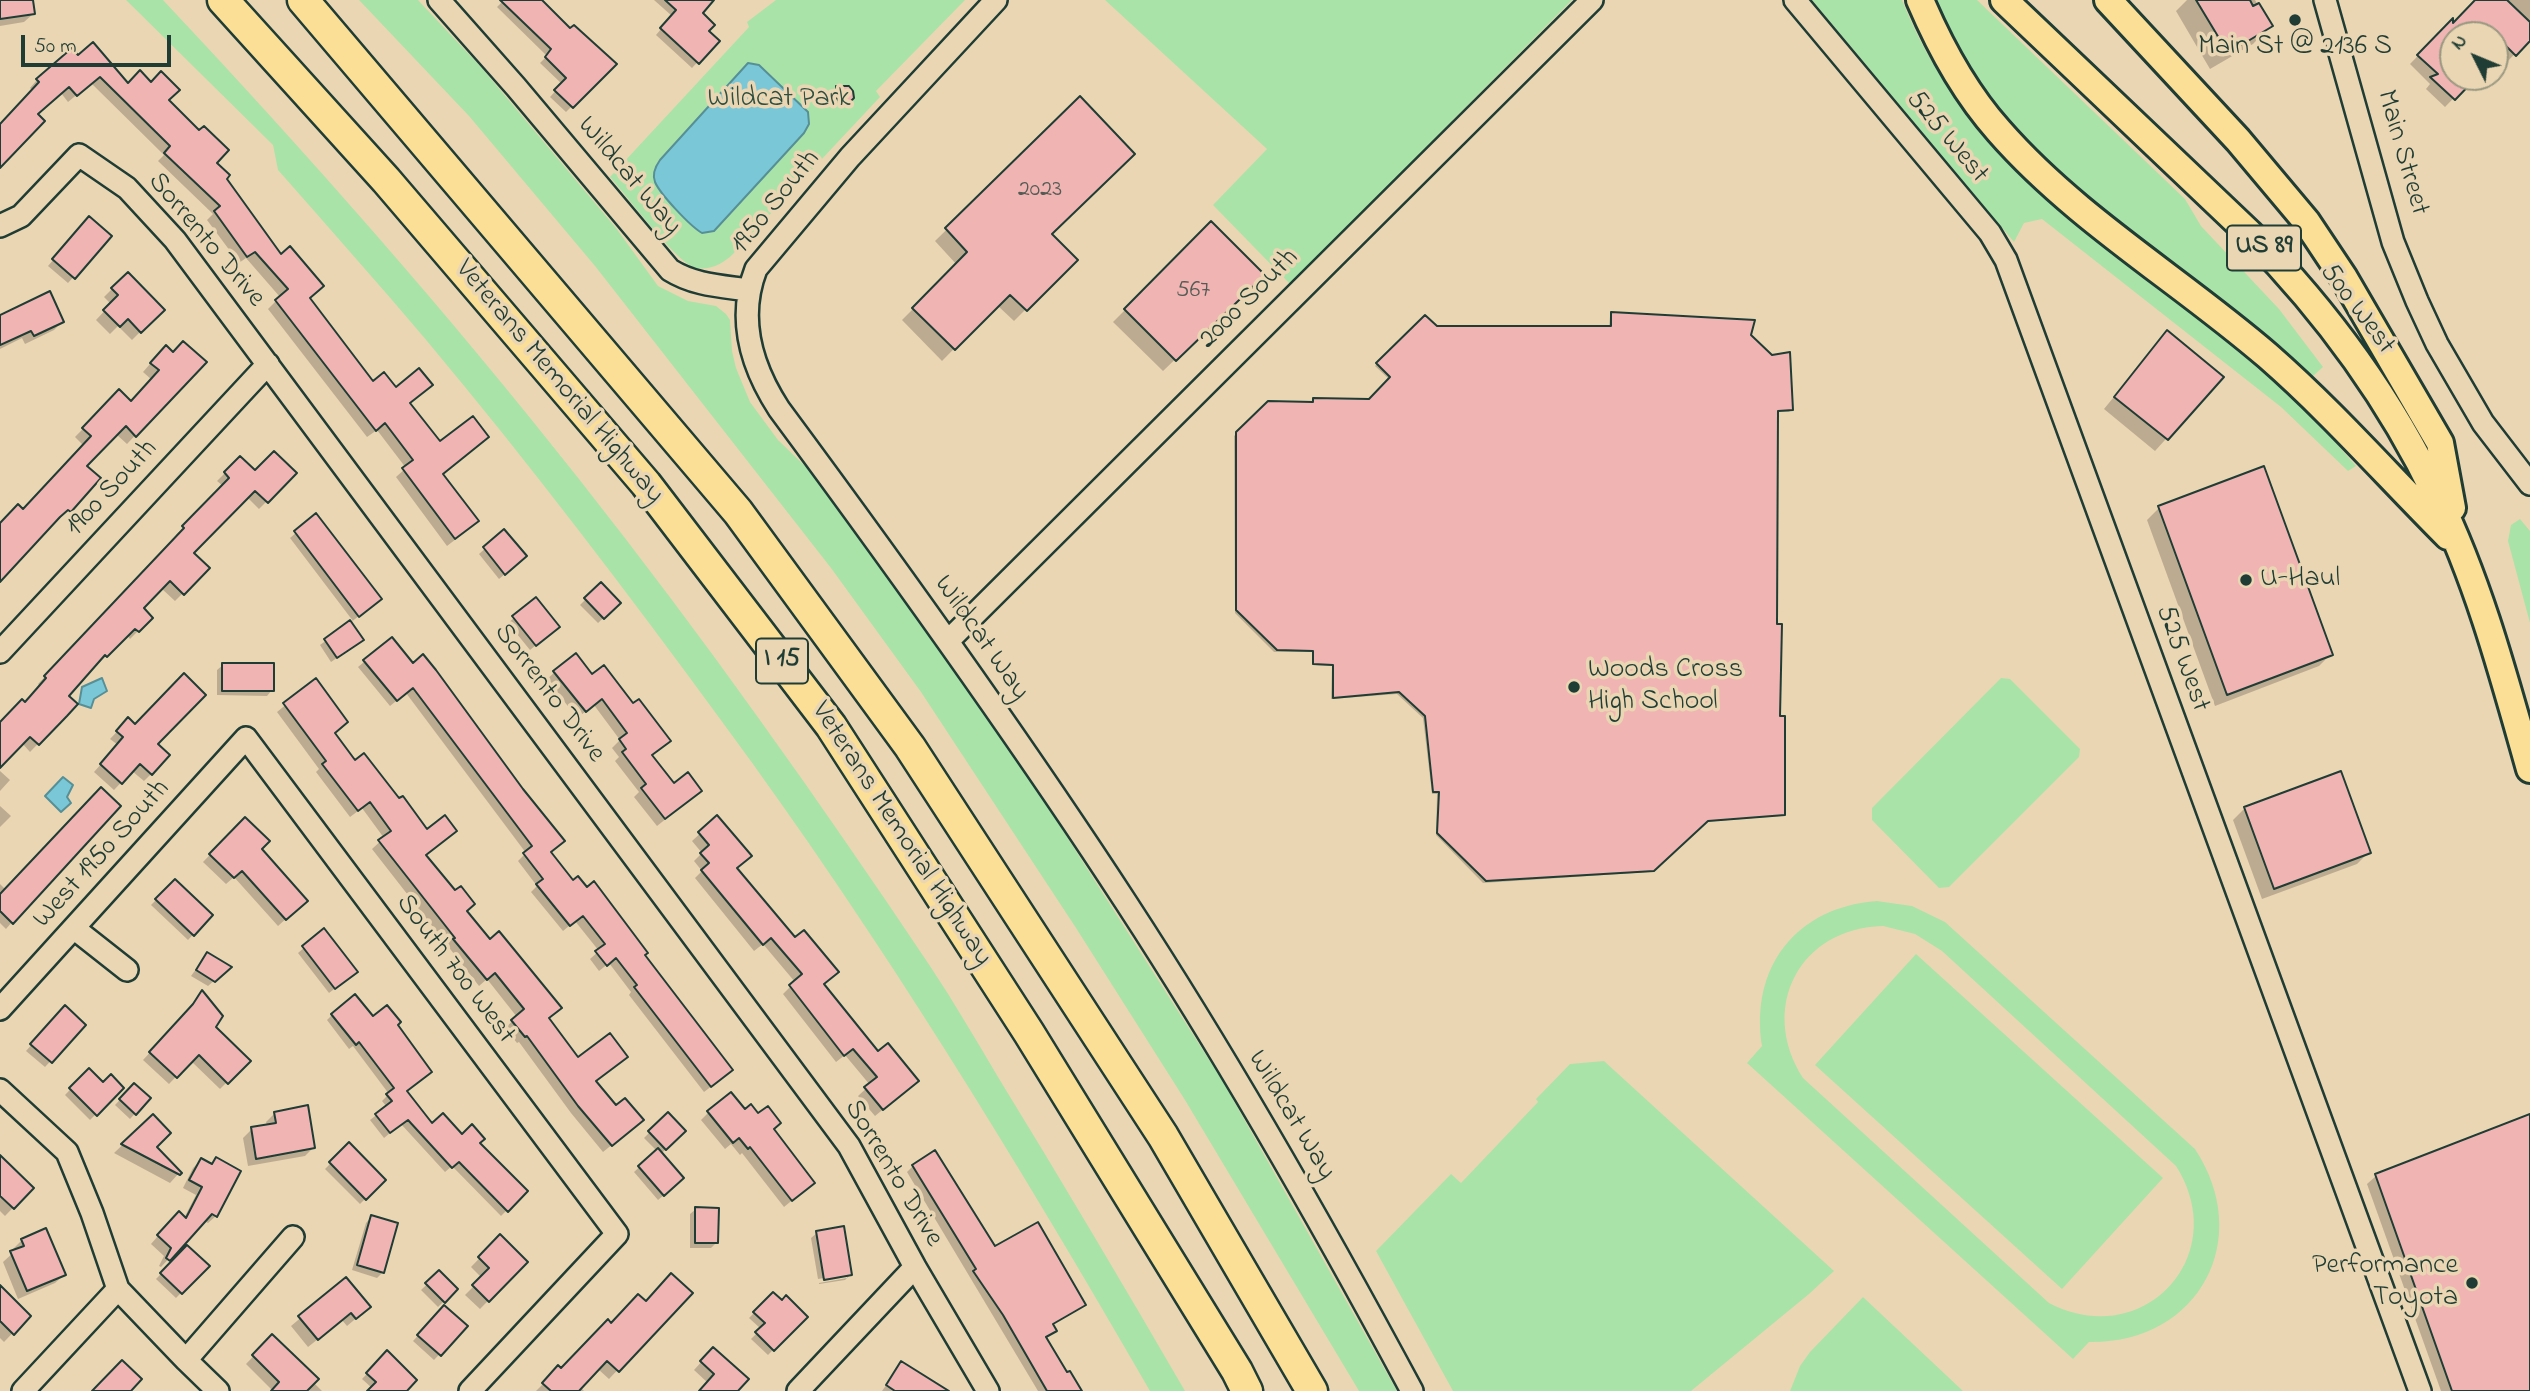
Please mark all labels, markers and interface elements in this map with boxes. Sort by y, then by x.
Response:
marker: Main St @ 2136 S [2287,12,2303,28]
scale bar [24,21,175,65]
north arrow [2439,21,2509,91]
text: N [2445,29,2474,57]
place label: Main St @ 2136 S [2198,31,2392,65]
text: 50 m [34,32,77,62]
park label: Wildcat Park [707,83,851,117]
street label: 525 West [1898,85,1994,191]
street label: Main Street [2367,87,2435,219]
street label: Wildcat Way [569,111,687,243]
street label: 1950 South [725,144,829,262]
street label: Sorrento Drive [139,167,271,315]
house number: 2023 [1018,177,1062,205]
road number: US 89 [2227,226,2301,270]
street label: 2000 South [1193,243,1307,357]
street label: Veterans Memorial Highway [446,254,670,512]
street label: 500 West [2311,258,2401,362]
house number: 567 [1176,278,1210,306]
street label: 1900 South [60,434,166,544]
place label: U-Haul [2260,563,2340,597]
street label: Wildcat Way [925,570,1035,708]
marker: U-Haul [2238,572,2254,588]
street label: 525 West [2146,601,2216,717]
street label: Sorrento Drive [485,618,611,770]
road number: I 15 [756,638,808,684]
place label: Woods Cross High School [1588,654,1743,720]
marker: Woods Cross High School [1566,679,1582,695]
street label: Veterans Memorial Highway [802,697,998,973]
street label: West 1950 South [27,774,179,936]
street label: South 700 West [387,888,521,1052]
street label: Wildcat Way [1238,1045,1342,1187]
street label: Sorrento Drive [835,1094,949,1254]
place label: Performance Toyota [2312,1250,2458,1316]
marker: Performance Toyota [2464,1275,2480,1291]

